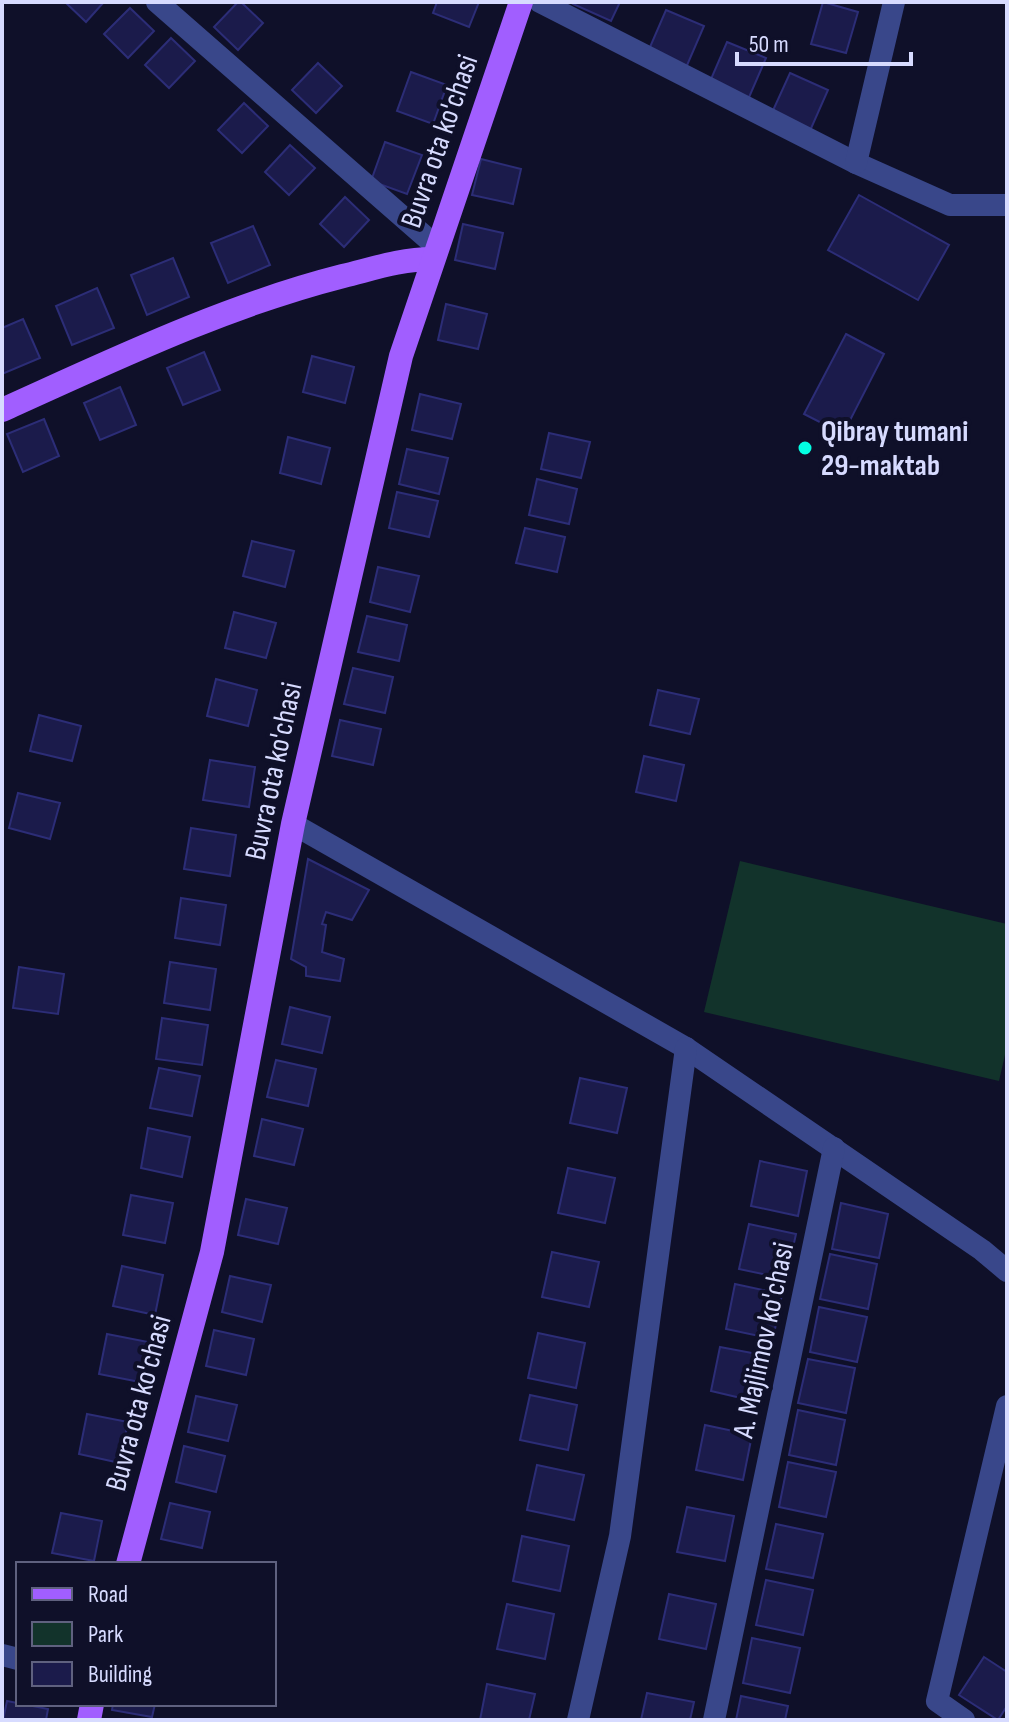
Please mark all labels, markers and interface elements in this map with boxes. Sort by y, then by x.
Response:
scale bar [737,16,911,66]
text: 50 m [749,30,789,59]
street label: Buvra ota ko'chasi [394,50,486,233]
place label: Qibray tumani 29-maktab [821,414,968,484]
marker: Qibray tumani 29-maktab [796,439,814,457]
street label: Buvra ota ko'chasi [238,679,310,863]
street label: A. Majlimov ko'chasi [725,1239,802,1442]
street label: Buvra ota ko'chasi [98,1311,180,1495]
legend [16,1562,276,1706]
text: Road [88,1580,128,1609]
text: Park [88,1620,123,1649]
text: Building [88,1660,152,1689]

